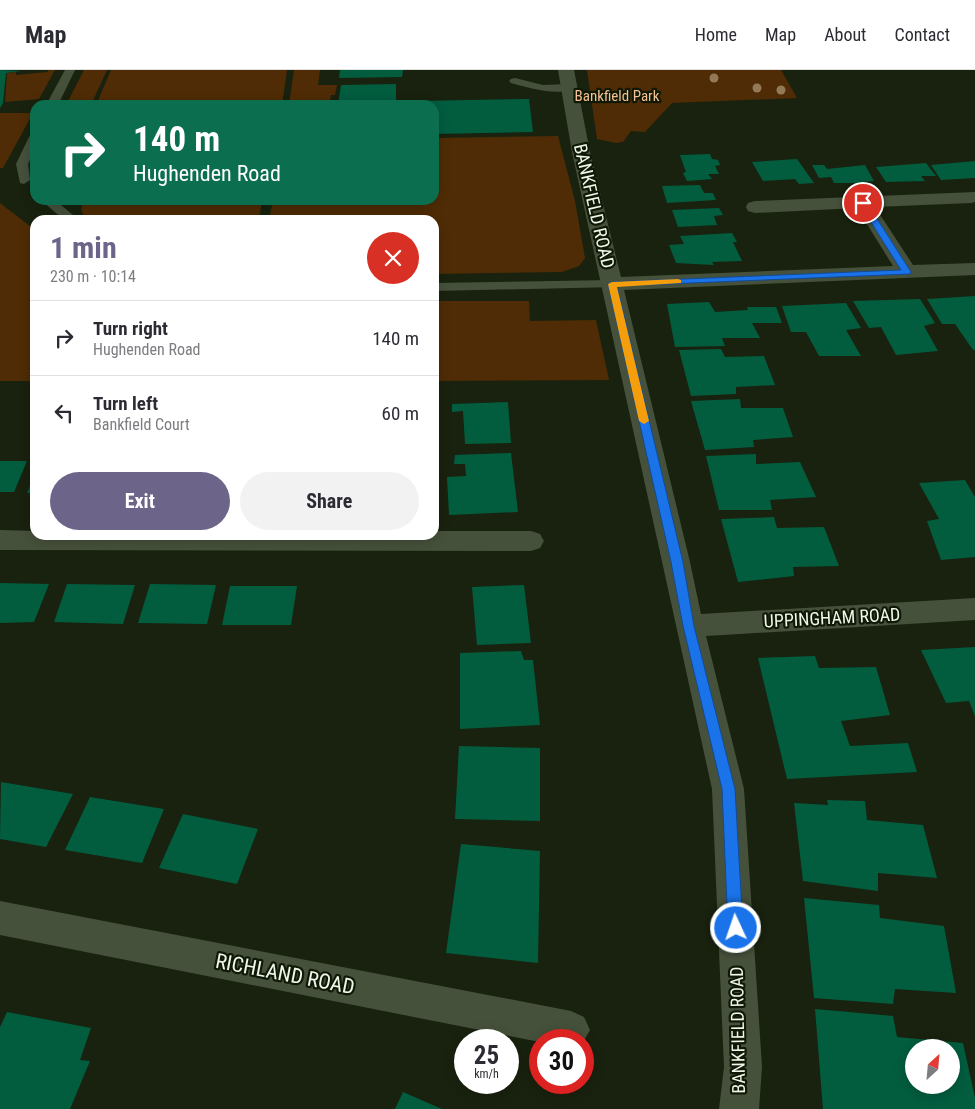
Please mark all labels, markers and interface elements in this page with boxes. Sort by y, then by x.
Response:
text: Map [25,21,66,49]
text: Home [695,24,737,45]
text: Map [765,24,796,45]
text: About [824,24,866,45]
text: Contact [894,24,950,45]
park label: Bankfield Park [575,87,660,105]
text: 140 m [133,119,220,160]
icon: right [50,120,115,185]
street label: BANKFIELD ROAD [570,142,619,270]
text: Hughenden Road [133,161,281,186]
pin [842,182,884,224]
icon: arrive [849,189,877,217]
text: 1 min [50,230,117,265]
button: close [367,232,419,284]
text: 230 m · 10:14 [50,267,136,286]
text: Turn right [93,317,168,340]
icon: right [50,324,78,352]
text: 140 m [372,327,419,350]
text: Hughenden Road [93,340,201,359]
text: Turn left [93,392,158,415]
icon: left [50,399,78,427]
text: 60 m [382,402,419,425]
text: Bankfield Court [93,415,190,434]
button: Exit [50,472,230,530]
button: Share [240,472,419,530]
street label: UPPINGHAM ROAD [763,603,901,632]
position arrow [709,901,761,953]
street label: RICHLAND ROAD [213,949,357,999]
street label: BANKFIELD ROAD [726,966,749,1094]
speed limit sign: 30 [529,1029,594,1094]
north arrow [905,1039,960,1094]
map controls [905,1039,960,1094]
text: 25 [474,1041,499,1070]
text: km/h [474,1067,499,1081]

